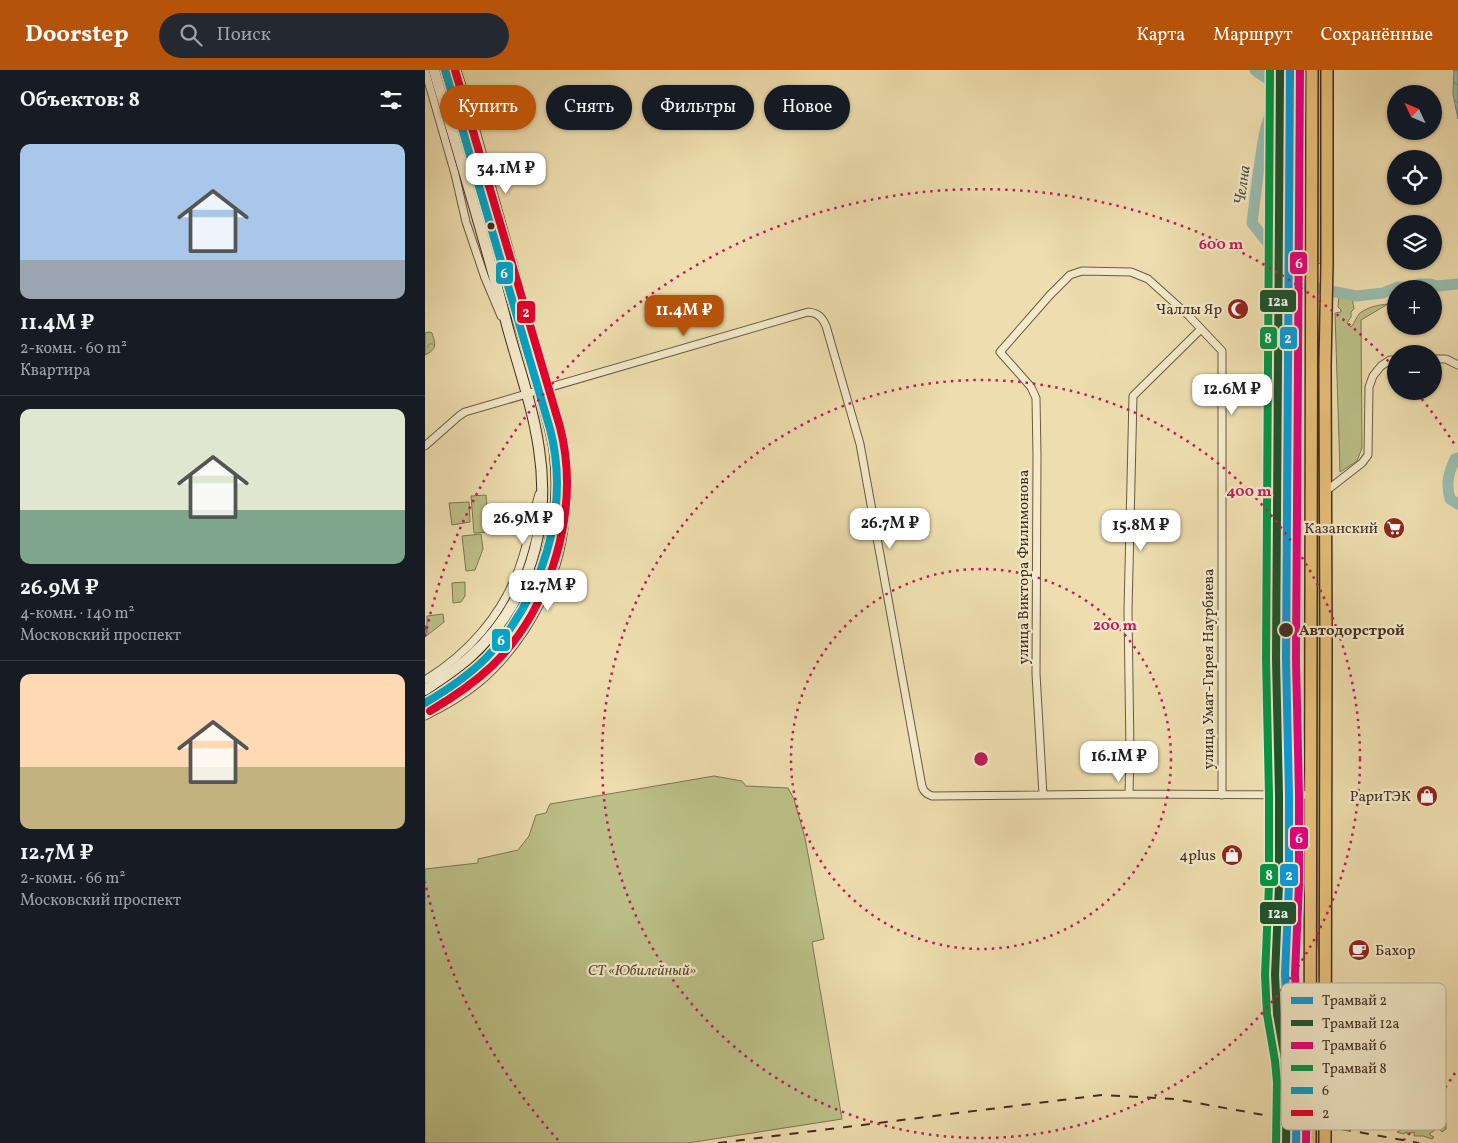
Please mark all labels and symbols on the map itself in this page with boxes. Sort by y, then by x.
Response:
north arrow [1387,85,1443,140]
pin: 34.1M ₽ [460,152,552,195]
water label: Челна [1229,164,1257,207]
unlabelled marker [486,221,496,231]
text: 600 m [1199,235,1244,256]
line badge: 6 [1289,251,1308,275]
text: 6 [1295,255,1303,274]
line badge: 6 [495,261,514,285]
text: 6 [500,265,508,284]
line badge: 12а [1259,289,1297,313]
text: 12а [1268,293,1289,312]
pin: 11.4M ₽ [638,294,730,337]
mosque icon: Чаллы Яр [1226,297,1250,321]
line badge: 2 [516,300,536,324]
place label: Чаллы Яр [1156,300,1222,321]
text: 2 [522,304,530,323]
line badge: 8 [1259,326,1278,350]
line badge: 2 [1279,326,1298,350]
text: 8 [1264,330,1272,349]
text: 2 [1284,330,1292,349]
pin: 12.6M ₽ [1186,374,1278,416]
street label: улица Виктора Филимонова [1014,470,1035,664]
text: 400 m [1227,482,1272,503]
pin: 26.9M ₽ [477,502,569,545]
pin: 26.7M ₽ [844,508,936,550]
pin: 15.8M ₽ [1095,510,1187,552]
supermarket icon: Казанский [1382,516,1406,540]
place label: Казанский [1304,519,1378,540]
street label: улица Умат-Гирея Наурбиева [1199,569,1220,769]
pin: 12.7M ₽ [502,570,594,612]
text: 200 m [1093,616,1137,637]
marker: Автодорстрой [1277,621,1295,639]
place label: Автодорстрой [1299,621,1405,642]
line badge: 6 [491,628,511,652]
text: 6 [497,632,505,651]
pin: 16.1M ₽ [1073,740,1165,783]
centre of rings [972,750,990,768]
shop icon: РариТЭК [1415,784,1439,808]
place label: РариТЭК [1350,787,1411,808]
line badge: 6 [1289,826,1309,850]
text: 6 [1295,830,1303,849]
shop icon: 4plus [1220,843,1244,867]
place label: 4plus [1179,846,1216,867]
line badge: 8 [1259,863,1279,887]
line badge: 2 [1279,863,1299,887]
text: 8 [1265,867,1273,886]
text: 2 [1285,867,1293,886]
line badge: 12а [1259,901,1297,925]
text: 12а [1268,905,1289,924]
cafe icon: Бахор [1347,938,1371,962]
place label: Бахор [1375,941,1416,962]
park label: СТ «Юбилейный» [588,961,697,982]
legend [1281,983,1446,1130]
text: Трамвай 2 [1322,992,1387,1011]
text: Трамвай 12а [1322,1015,1400,1034]
text: Трамвай 6 [1322,1037,1387,1056]
text: Трамвай 8 [1322,1060,1387,1079]
text: 6 [1322,1082,1329,1101]
text: 2 [1322,1105,1330,1124]

